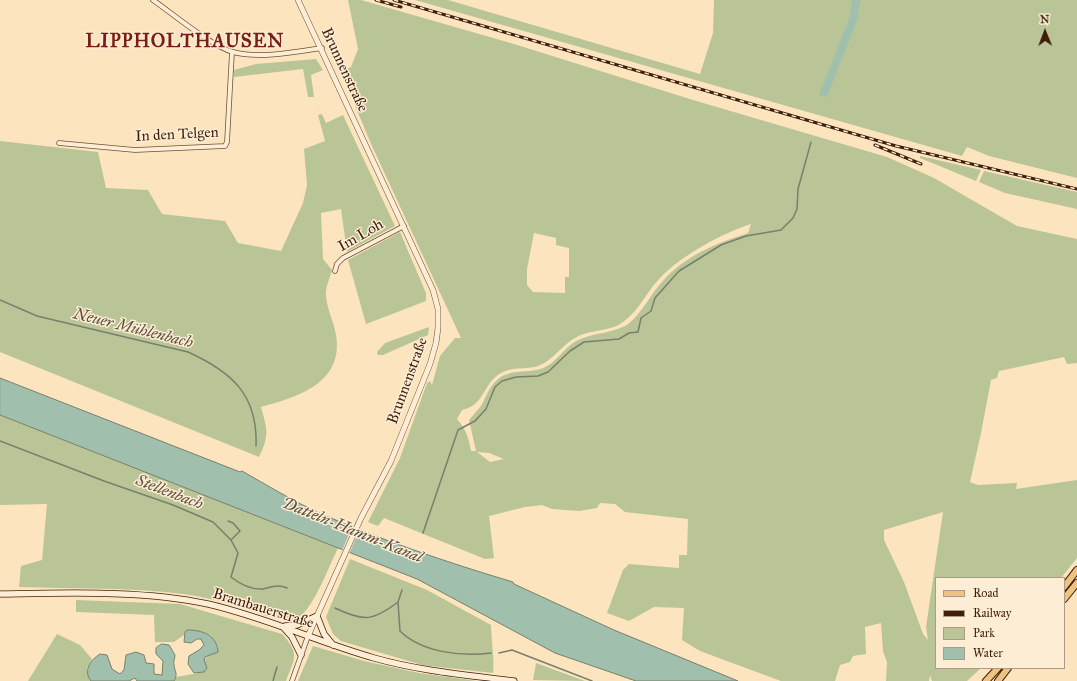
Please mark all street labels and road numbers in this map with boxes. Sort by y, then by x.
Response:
street label: Brunnenstraße [317,25,371,115]
street label: In den Telgen [135,124,219,146]
street label: Im Loh [335,216,387,256]
street label: Brunnenstraße [384,335,432,427]
street label: Brambauerstraße [210,585,316,633]

